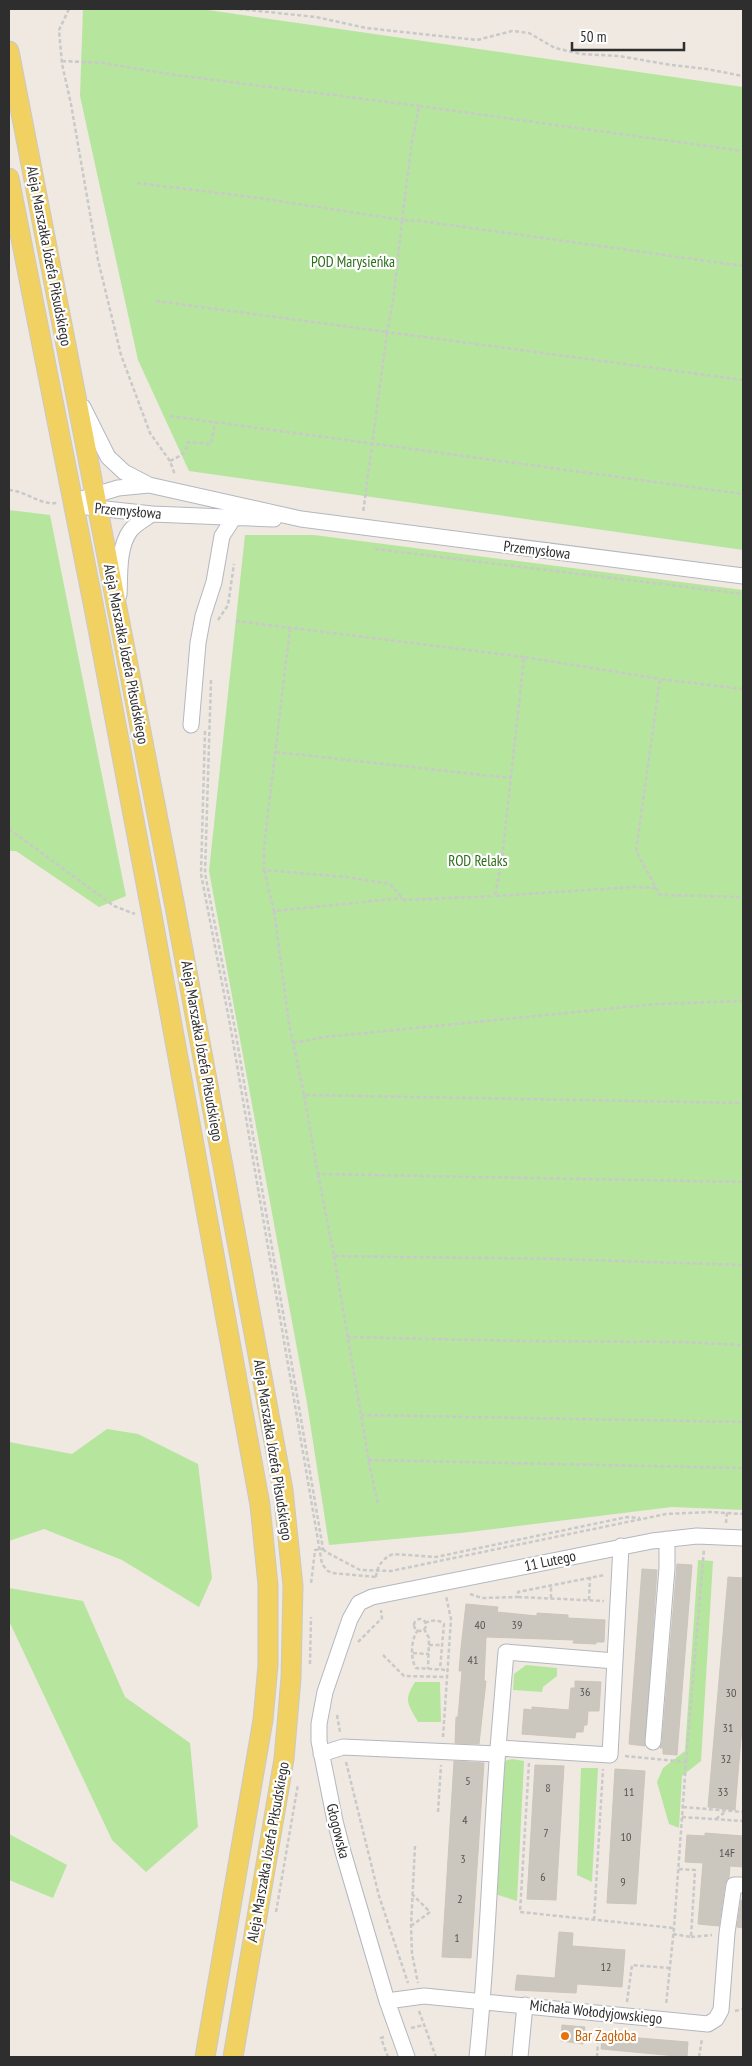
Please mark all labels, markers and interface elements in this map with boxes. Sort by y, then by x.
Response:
scale bar [572,20,684,52]
text: 50 m [580,27,606,46]
street label: Aleja Marszałka Józefa Piłsudskiego [23,164,76,348]
park label: POD Marysieńka [311,252,395,271]
street label: Przemysłowa [94,498,162,523]
street label: Przemysłowa [503,536,572,563]
street label: Aleja Marszałka Józefa Piłsudskiego [100,562,153,746]
park label: ROD Relaks [448,851,508,870]
street label: Aleja Marszałka Józefa Piłsudskiego [177,959,228,1143]
street label: Aleja Marszałka Józefa Piłsudskiego [250,1358,297,1542]
street label: 11 Lutego [522,1546,577,1575]
house number: 40 [475,1617,485,1632]
house number: 39 [512,1617,522,1632]
house number: 41 [468,1652,478,1667]
house number: 36 [580,1684,590,1699]
house number: 30 [726,1685,736,1700]
house number: 31 [723,1720,733,1735]
house number: 32 [721,1751,731,1766]
street label: Aleja Marszałka Józefa Piłsudskiego [242,1760,293,1944]
house number: 5 [465,1773,471,1788]
house number: 8 [545,1780,551,1795]
house number: 11 [624,1784,634,1799]
house number: 33 [718,1784,728,1799]
street label: Głogowska [323,1801,354,1860]
house number: 4 [462,1812,468,1827]
house number: 7 [543,1825,549,1840]
house number: 10 [621,1829,631,1844]
house number: 14F [719,1845,735,1860]
house number: 3 [460,1851,466,1866]
house number: 6 [540,1869,546,1884]
house number: 9 [620,1874,626,1889]
house number: 2 [457,1891,463,1906]
house number: 1 [454,1930,460,1945]
house number: 12 [601,1959,611,1974]
street label: Michała Wołodyjowskiego [529,1995,663,2028]
place label: Bar Zagłoba [575,2026,636,2045]
marker: Bar Zagłoba [559,2030,571,2042]

